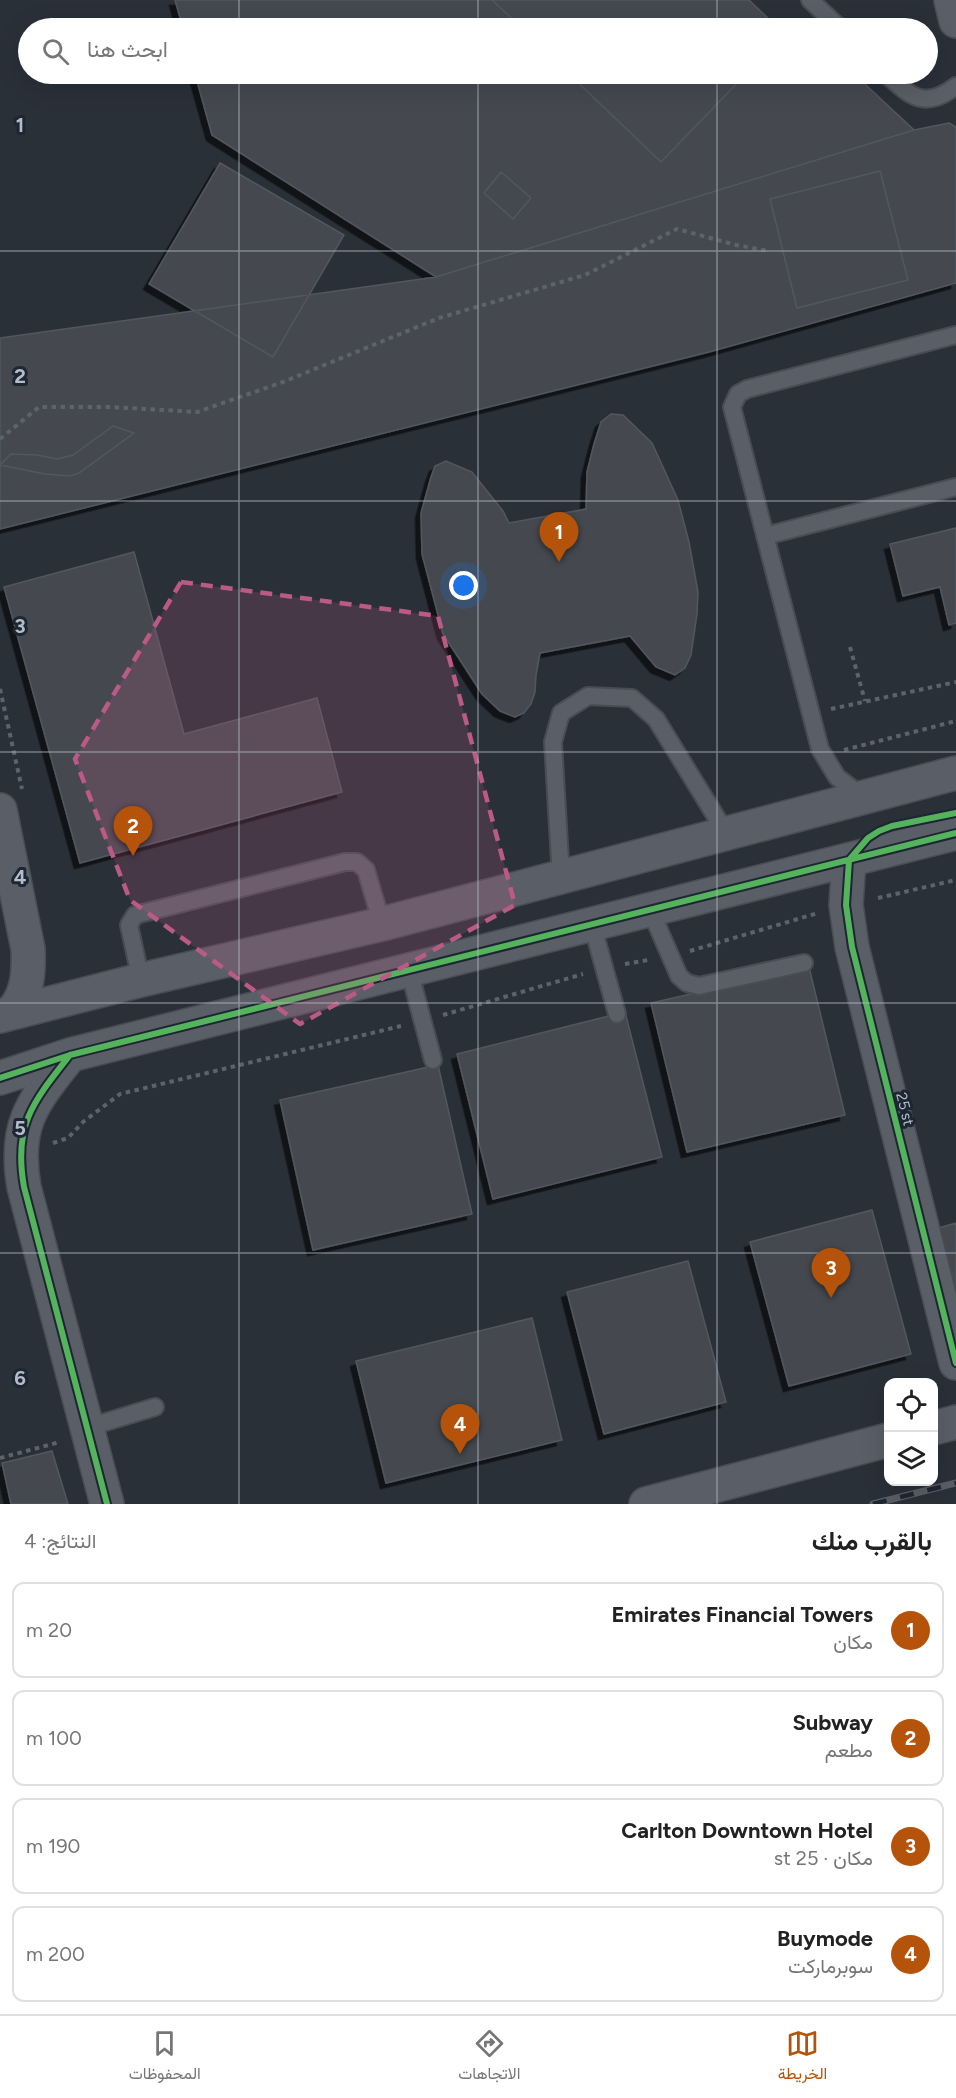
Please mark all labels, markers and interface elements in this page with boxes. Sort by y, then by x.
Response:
search box [18,18,938,84]
icon: search [39,35,72,68]
text: ابحث هنا [87,36,168,63]
text: 1 [16,113,24,137]
text: 2 [14,364,26,388]
pin: 1 [540,512,578,562]
your location [449,571,478,600]
text: 3 [14,614,26,638]
pin: 2 [114,806,152,856]
text: 4 [14,865,27,889]
street label: 25 st [892,1091,918,1128]
text: 5 [14,1116,26,1140]
pin: 3 [812,1248,850,1298]
text: 6 [14,1366,26,1390]
map controls [884,1378,938,1486]
button: locate [884,1378,938,1432]
pin: 4 [440,1404,480,1454]
button: layers [884,1432,938,1486]
text: بالقرب منك [812,1525,932,1557]
text: النتائج: 4 [24,1529,96,1553]
text: Emirates Financial Towers [611,1601,873,1628]
text: 20 m [26,1618,72,1642]
text: 1 [906,1618,915,1642]
text: مكان [833,1630,873,1654]
text: Subway [792,1709,873,1736]
text: 100 m [26,1726,82,1750]
text: 2 [905,1726,916,1750]
text: مطعم [825,1738,873,1762]
text: Carlton Downtown Hotel [621,1817,873,1844]
text: 190 m [26,1834,80,1858]
text: 3 [905,1834,916,1858]
text: مكان · 25 st [774,1846,873,1870]
text: Buymode [777,1925,873,1952]
text: 200 m [26,1942,85,1966]
text: 4 [904,1942,917,1966]
text: سوبرماركت [788,1954,873,1978]
tab: المحفوظات [129,2027,201,2088]
tab: الاتجاهات [458,2027,520,2088]
tab: الخريطة [778,2027,827,2088]

